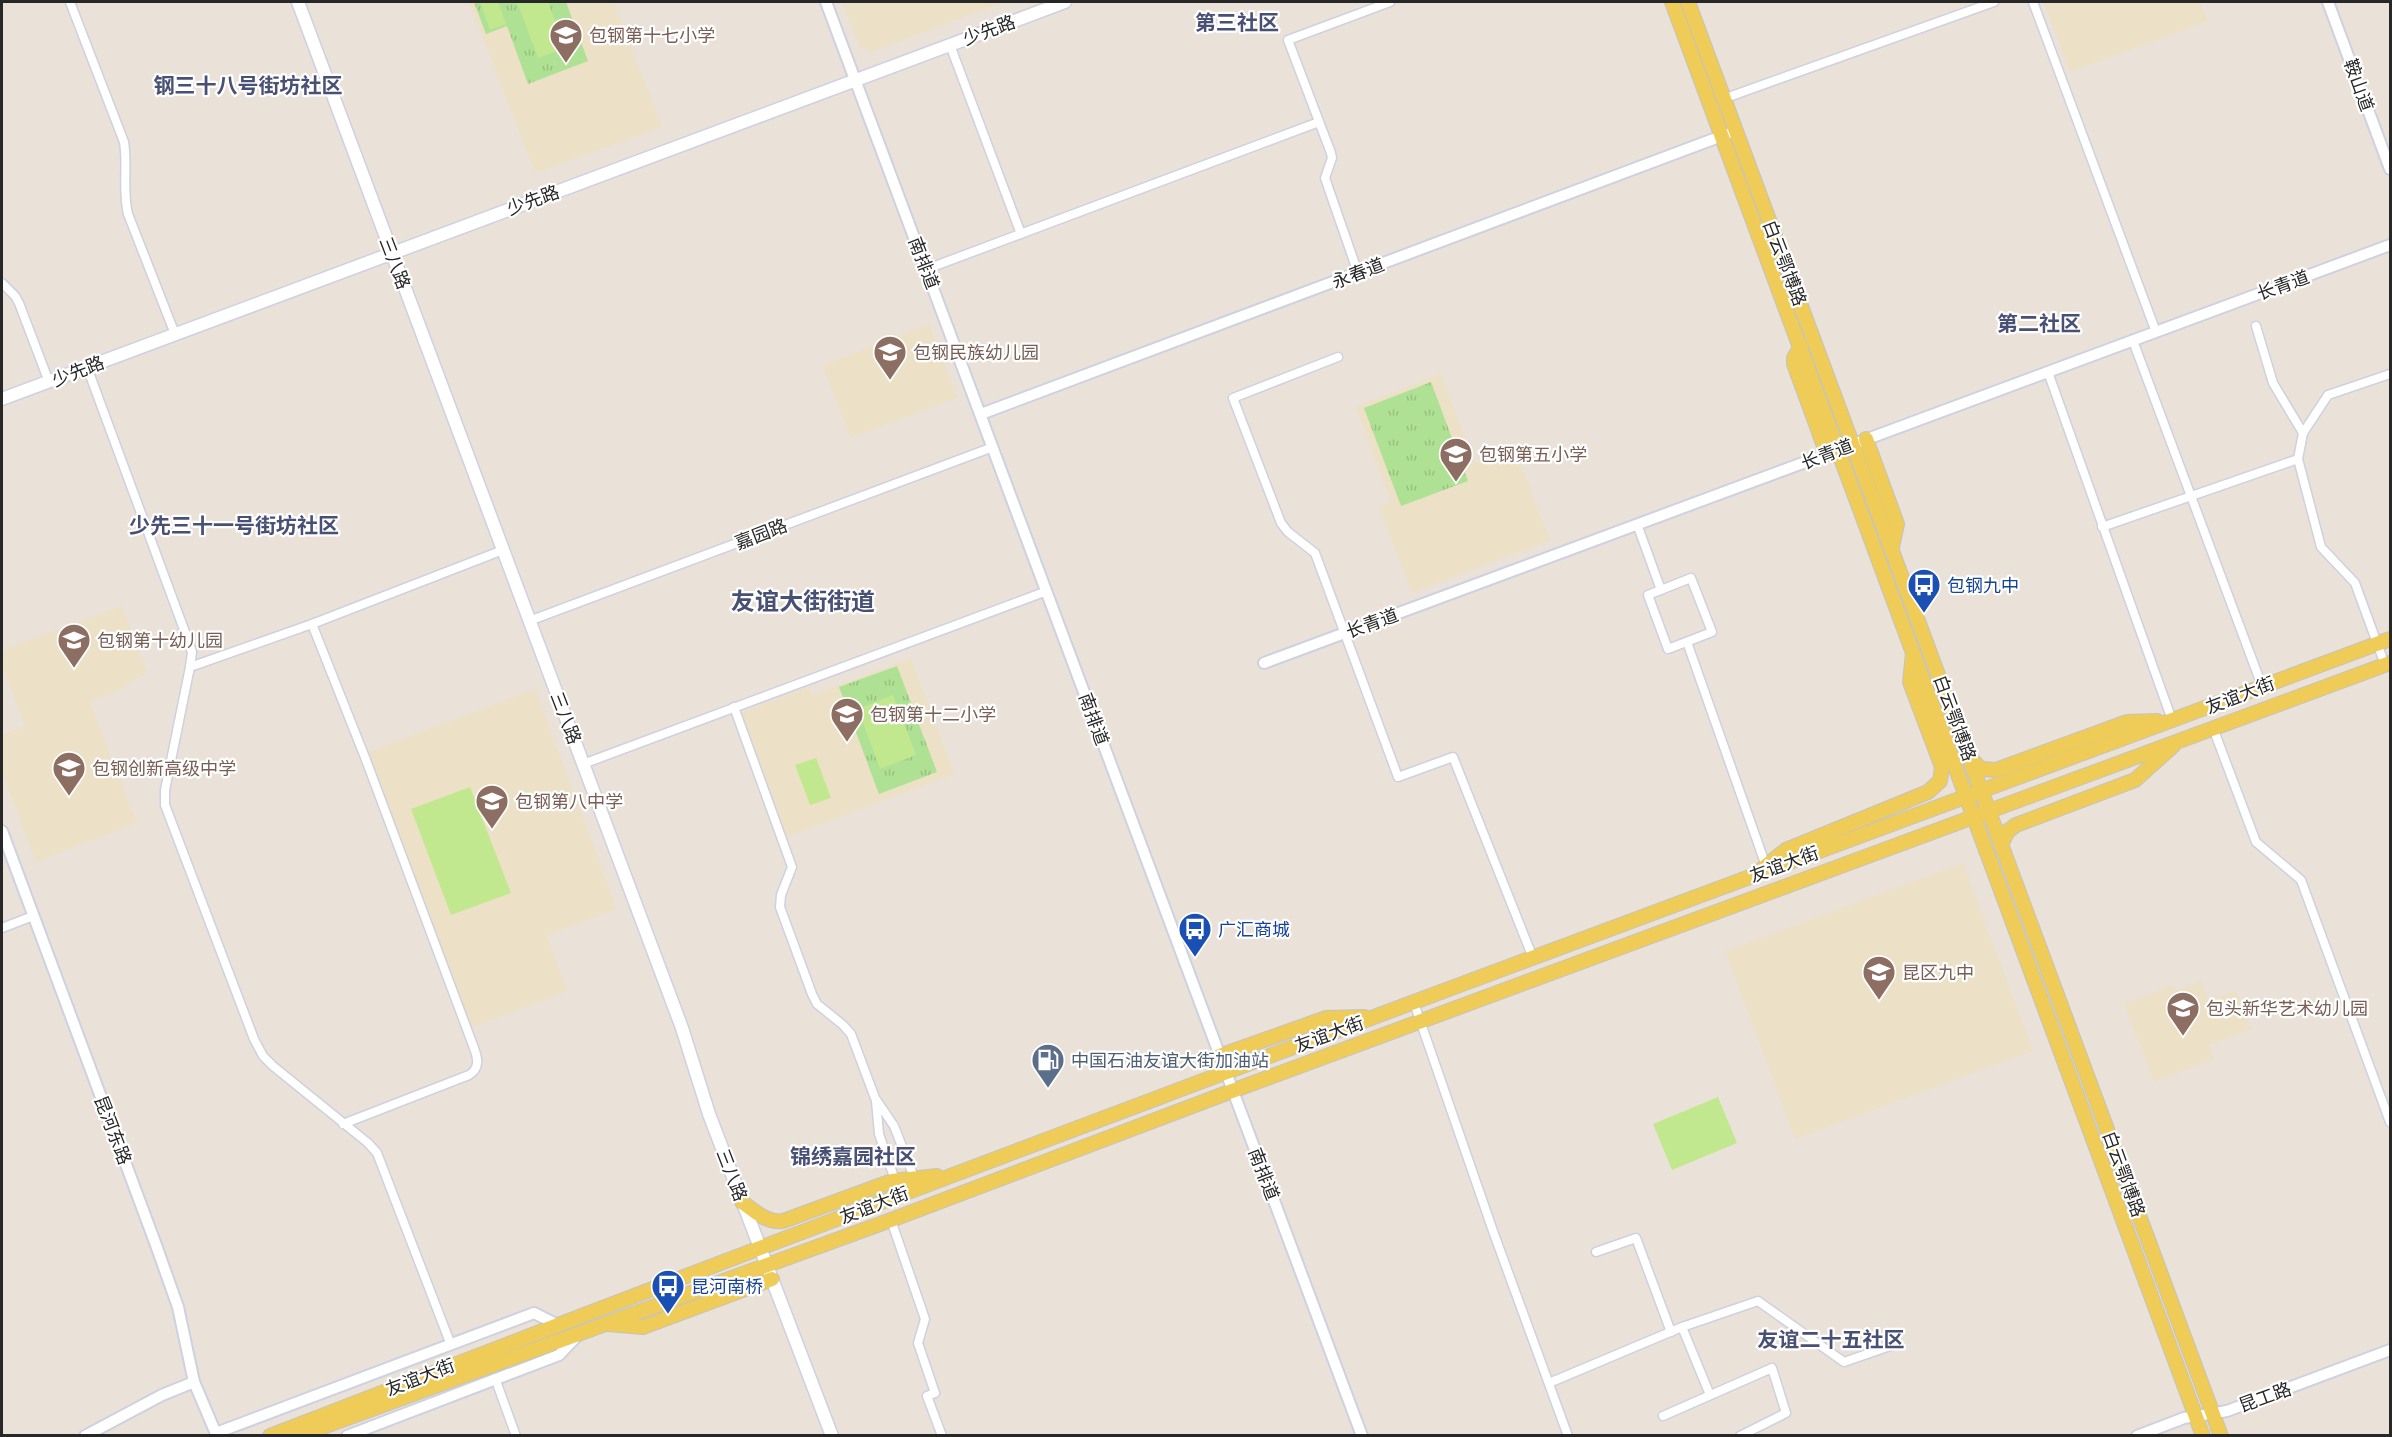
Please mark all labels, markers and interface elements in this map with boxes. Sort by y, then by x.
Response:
district label: 第三社区 [1195,9,1279,35]
street label: 少先路 [960,10,1018,50]
school or university icon: 包钢第十七小学 [548,17,584,64]
place label: 包钢第十七小学 [589,24,715,47]
street label: 鞍山道 [2339,56,2379,114]
district label: 钢三十八号街坊社区 [154,72,343,98]
street label: 少先路 [504,180,562,220]
street label: 白云鄂博路 [1758,217,1812,309]
street label: 三八路 [375,234,415,292]
street label: 南排道 [904,234,944,292]
street label: 永春道 [1329,253,1387,293]
street label: 长青道 [2254,265,2312,305]
district label: 第二社区 [1997,310,2081,336]
school or university icon: 包钢民族幼儿园 [872,334,908,381]
place label: 包钢民族幼儿园 [913,341,1039,364]
street label: 少先路 [49,351,107,391]
street label: 长青道 [1798,434,1856,474]
school or university icon: 包钢第五小学 [1438,436,1474,483]
place label: 包钢第五小学 [1479,443,1587,466]
district label: 少先三十一号街坊社区 [129,512,339,538]
street label: 嘉园路 [732,514,790,554]
bus stop icon: 包钢九中 [1906,567,1942,614]
place label: 包钢九中 [1947,574,2019,597]
district label: 友谊大街街道 [731,586,875,616]
street label: 长青道 [1343,603,1401,643]
school or university icon: 包钢第十幼儿园 [56,622,92,669]
place label: 包钢第十幼儿园 [97,629,223,652]
street label: 友谊大街 [2202,671,2278,719]
street label: 白云鄂博路 [1929,672,1981,764]
street label: 三八路 [546,689,586,747]
street label: 南排道 [1074,690,1114,748]
school or university icon: 包钢第十二小学 [829,696,865,743]
place label: 包钢第十二小学 [870,703,996,726]
school or university icon: 包钢创新高级中学 [51,750,87,797]
place label: 包钢创新高级中学 [92,757,236,780]
school or university icon: 包钢第八中学 [474,783,510,830]
place label: 包钢第八中学 [515,790,623,813]
street label: 友谊大街 [1746,841,1822,887]
bus stop icon: 广汇商城 [1177,911,1213,958]
place label: 广汇商城 [1218,918,1290,941]
school or university icon: 昆区九中 [1861,954,1897,1001]
place label: 昆区九中 [1902,961,1974,984]
school or university icon: 包头新华艺术幼儿园 [2165,990,2201,1037]
place label: 包头新华艺术幼儿园 [2206,997,2368,1020]
street label: 友谊大街 [1291,1011,1367,1057]
fuel station icon: 中国石油友谊大街加油站 [1030,1042,1066,1089]
place label: 中国石油友谊大街加油站 [1071,1049,1269,1072]
street label: 昆河东路 [89,1092,137,1168]
street label: 白云鄂博路 [2098,1128,2150,1220]
district label: 锦绣嘉园社区 [790,1143,916,1169]
street label: 南排道 [1244,1145,1284,1203]
street label: 三八路 [712,1146,752,1204]
street label: 友谊大街 [836,1181,912,1229]
bus stop icon: 昆河南桥 [650,1268,686,1315]
place label: 昆河南桥 [691,1275,763,1298]
district label: 友谊二十五社区 [1758,1326,1905,1352]
street label: 友谊大街 [382,1353,458,1401]
street label: 昆工路 [2236,1377,2294,1417]

